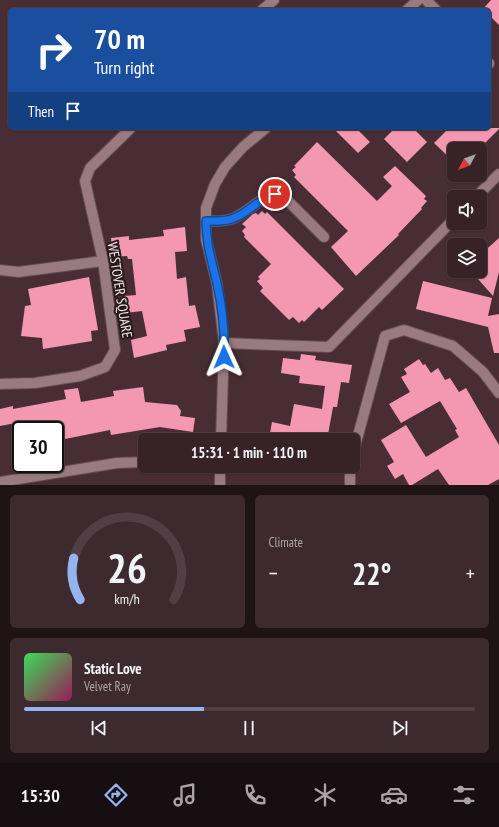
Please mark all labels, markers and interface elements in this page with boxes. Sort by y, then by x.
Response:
text: 70 m [94,20,145,57]
icon: right [28,24,80,76]
text: Turn right [94,56,154,79]
icon: arrive [62,100,84,122]
text: Then [28,102,54,121]
north arrow [447,142,487,182]
map controls [447,142,487,278]
pin [258,177,292,211]
icon: arrive [264,183,286,205]
button: sound [447,190,487,230]
button: layers [447,238,487,278]
street label: WESTOVER SQUARE [104,241,136,339]
position arrow [203,336,245,378]
speed limit sign: 30 [12,421,64,473]
text: 15:31 · 1 min · 110 m [191,443,307,462]
text: Climate [269,534,303,551]
text: 26 [107,540,147,593]
text: 22° [352,554,392,593]
text: − [269,559,278,587]
text: + [466,559,475,587]
text: km/h [115,588,140,607]
text: Static Love [84,659,142,678]
text: Velvet Ray [84,678,131,695]
icon: previous [88,717,110,739]
icon: pause [238,717,260,739]
icon: next [389,717,411,739]
icon: directions [102,781,130,809]
icon: music [171,781,199,809]
icon: phone [241,781,269,809]
icon: climate [311,781,339,809]
icon: car [380,781,408,809]
icon: filters [450,781,478,809]
text: 15:30 [21,784,60,807]

